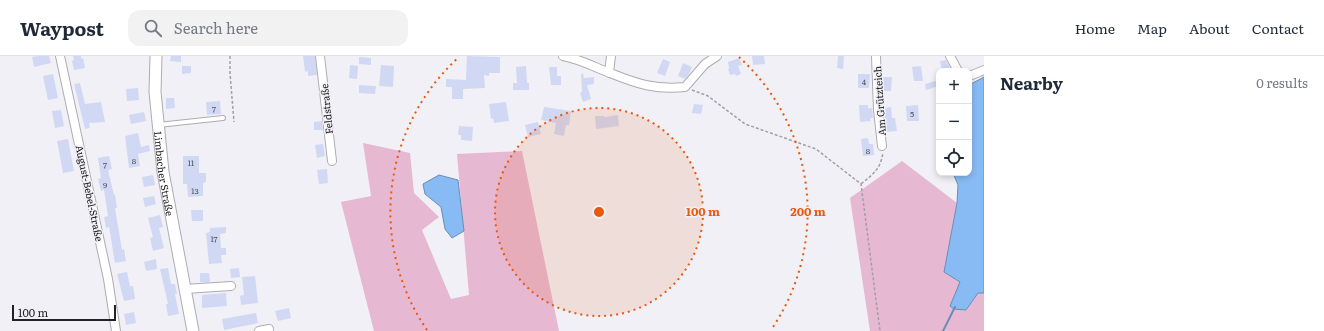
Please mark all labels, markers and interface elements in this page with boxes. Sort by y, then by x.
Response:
search box [128,10,408,46]
text: Waypost [20,14,104,42]
text: Search here [174,16,258,39]
icon: search [142,17,164,39]
text: Home [1075,18,1115,38]
text: Map [1137,18,1167,38]
text: About [1189,18,1230,38]
text: Contact [1252,18,1304,38]
street label: Am Grützteich [869,65,889,136]
map controls [936,68,972,176]
button: + [936,68,972,104]
text: Nearby [1000,70,1063,95]
text: 0 results [1256,73,1308,92]
house number: 4 [862,76,867,87]
street label: Feldstraße [316,83,336,135]
house number: 7 [212,103,216,114]
button: − [936,104,972,140]
house number: 5 [910,108,914,119]
street label: Limbacher Straße [151,130,179,217]
button: locate [936,140,972,176]
street label: August-Bebel-Straße [72,143,108,243]
house number: 8 [866,145,871,156]
house number: 8 [132,155,137,166]
house number: 11 [188,157,195,168]
house number: 7 [103,159,107,170]
house number: 9 [103,179,107,190]
house number: 13 [191,185,199,196]
text: 100 m [686,202,720,220]
text: 200 m [790,202,826,220]
centre of rings [592,205,606,219]
house number: 17 [210,233,218,244]
scale bar [12,303,116,322]
text: 100 m [18,304,48,320]

